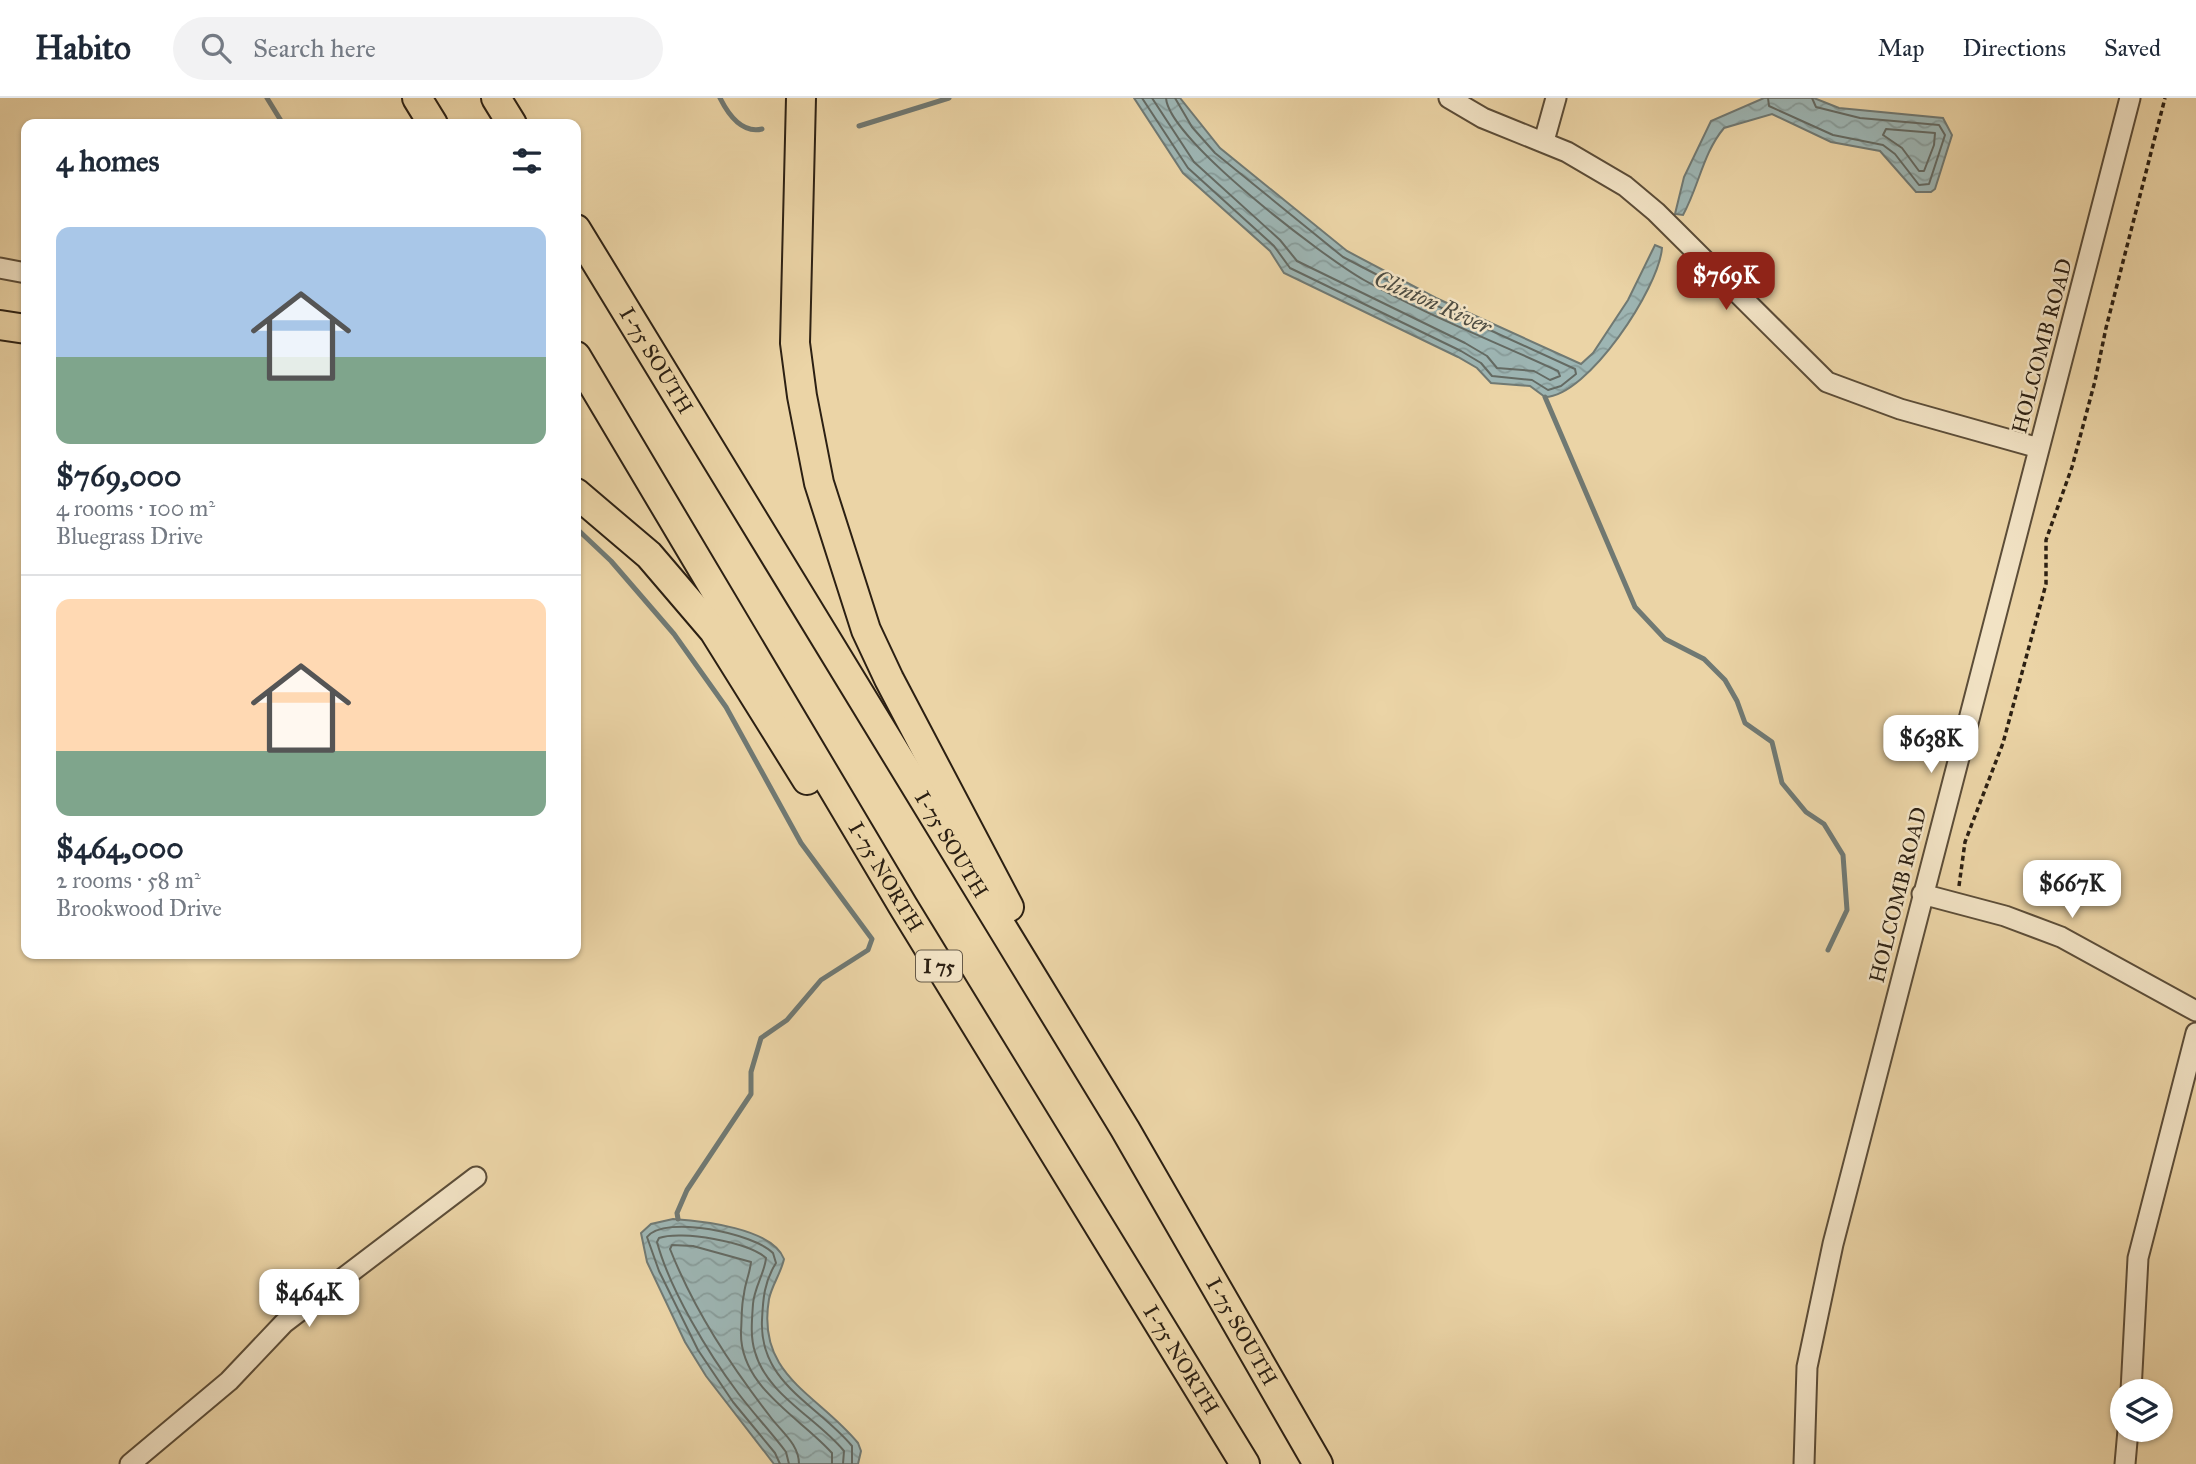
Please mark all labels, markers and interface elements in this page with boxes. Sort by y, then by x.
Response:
search box [173,17,663,80]
text: Habito [35,28,131,68]
icon: search [197,29,235,67]
text: Search here [253,32,376,64]
text: Map [1878,33,1925,63]
text: Directions [1963,33,2066,63]
text: Saved [2104,33,2161,63]
icon: filters [508,142,546,180]
text: 4 homes [56,143,160,179]
pin: $769K [1677,252,1775,312]
street label: HOLCOMB ROAD [2006,256,2078,436]
text: $769K [1693,261,1759,289]
water label: Clinton River [1370,264,1497,341]
icon: home [238,273,364,399]
street label: I-75 SOUTH [614,302,699,419]
text: $769,000 [56,458,182,494]
text: 4 rooms · 100 m² [56,494,215,522]
text: Bluegrass Drive [56,522,203,550]
icon: home [238,645,364,771]
pin: $638K [1882,716,1980,775]
text: $638K [1899,724,1963,752]
street label: I-75 SOUTH [909,786,994,903]
street label: HOLCOMB ROAD [1864,804,1932,986]
street label: I-75 NORTH [843,817,929,937]
text: $464,000 [56,830,184,866]
pin: $667K [2023,860,2121,920]
text: 2 rooms · 58 m² [56,866,201,894]
text: $667K [2039,869,2105,897]
text: Brookwood Drive [56,894,222,922]
road number: I 75 [916,950,962,982]
pin: $464K [260,1270,358,1329]
street label: I-75 SOUTH [1200,1273,1283,1390]
text: $464K [275,1278,343,1306]
street label: I-75 NORTH [1138,1300,1224,1419]
map controls [2110,1379,2173,1442]
button: layers [2110,1379,2173,1442]

